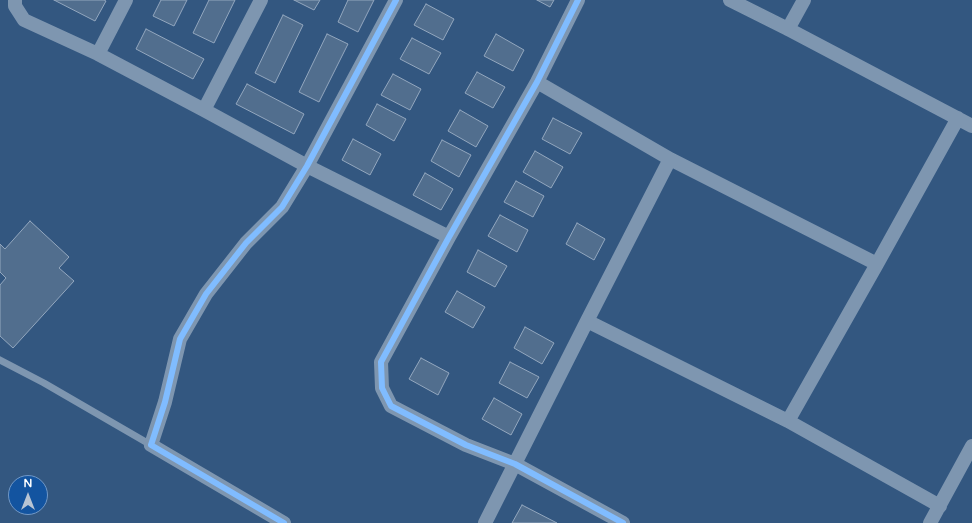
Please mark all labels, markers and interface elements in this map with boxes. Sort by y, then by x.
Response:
north arrow [8,475,48,515]
text: N [24,477,32,490]

